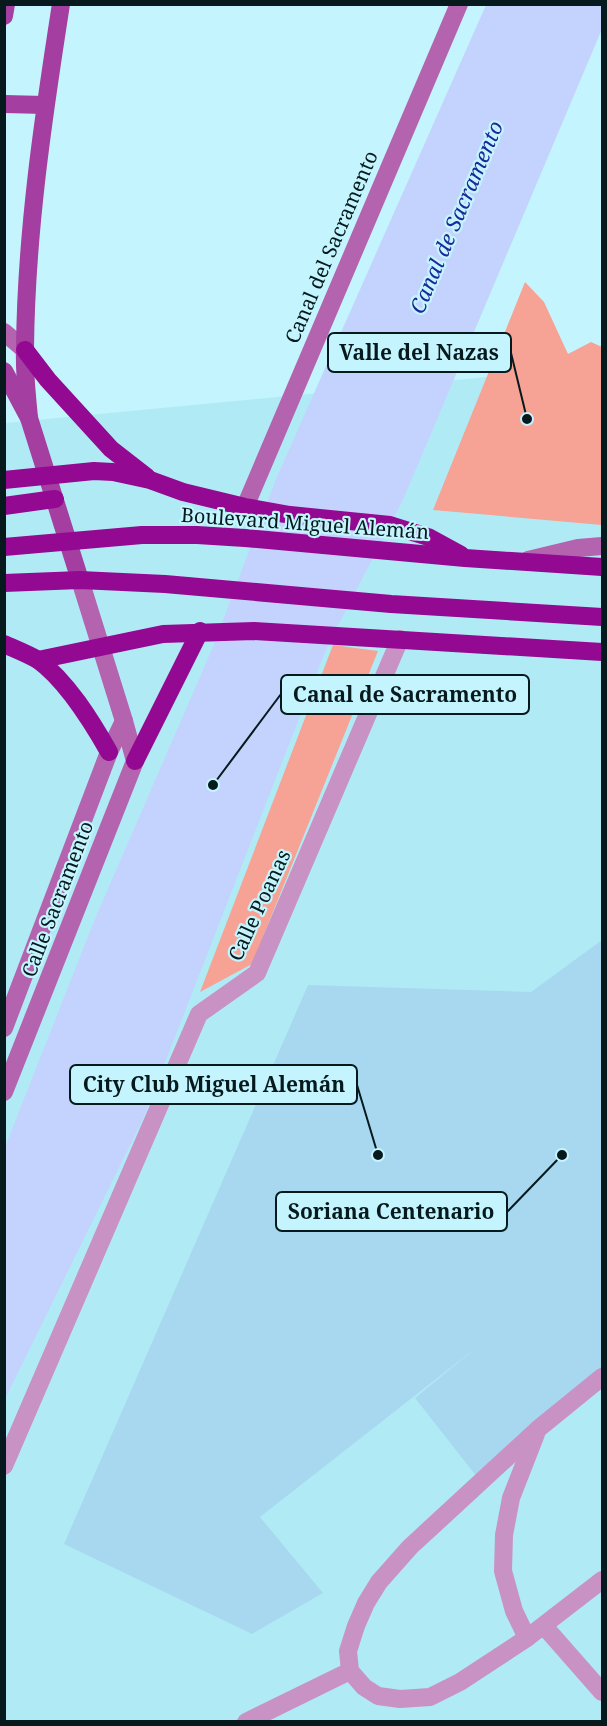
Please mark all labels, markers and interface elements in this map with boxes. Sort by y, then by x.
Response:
water label: Canal de Sacramento [403,116,509,318]
street label: Canal del Sacramento [278,147,384,347]
callout: Valle del Nazas [328,333,511,372]
text: Valle del Nazas [339,338,499,366]
street label: Boulevard Miguel Alemán [180,501,430,545]
callout: Canal de Sacramento [281,675,529,714]
text: Canal de Sacramento [293,680,517,708]
street label: Calle Sacramento [15,817,99,981]
street label: Calle Poanas [221,845,297,965]
callout: City Club Miguel Alemán [70,1065,357,1104]
text: City Club Miguel Alemán [83,1070,345,1098]
callout: Soriana Centenario [276,1192,507,1231]
text: Soriana Centenario [288,1197,494,1225]

